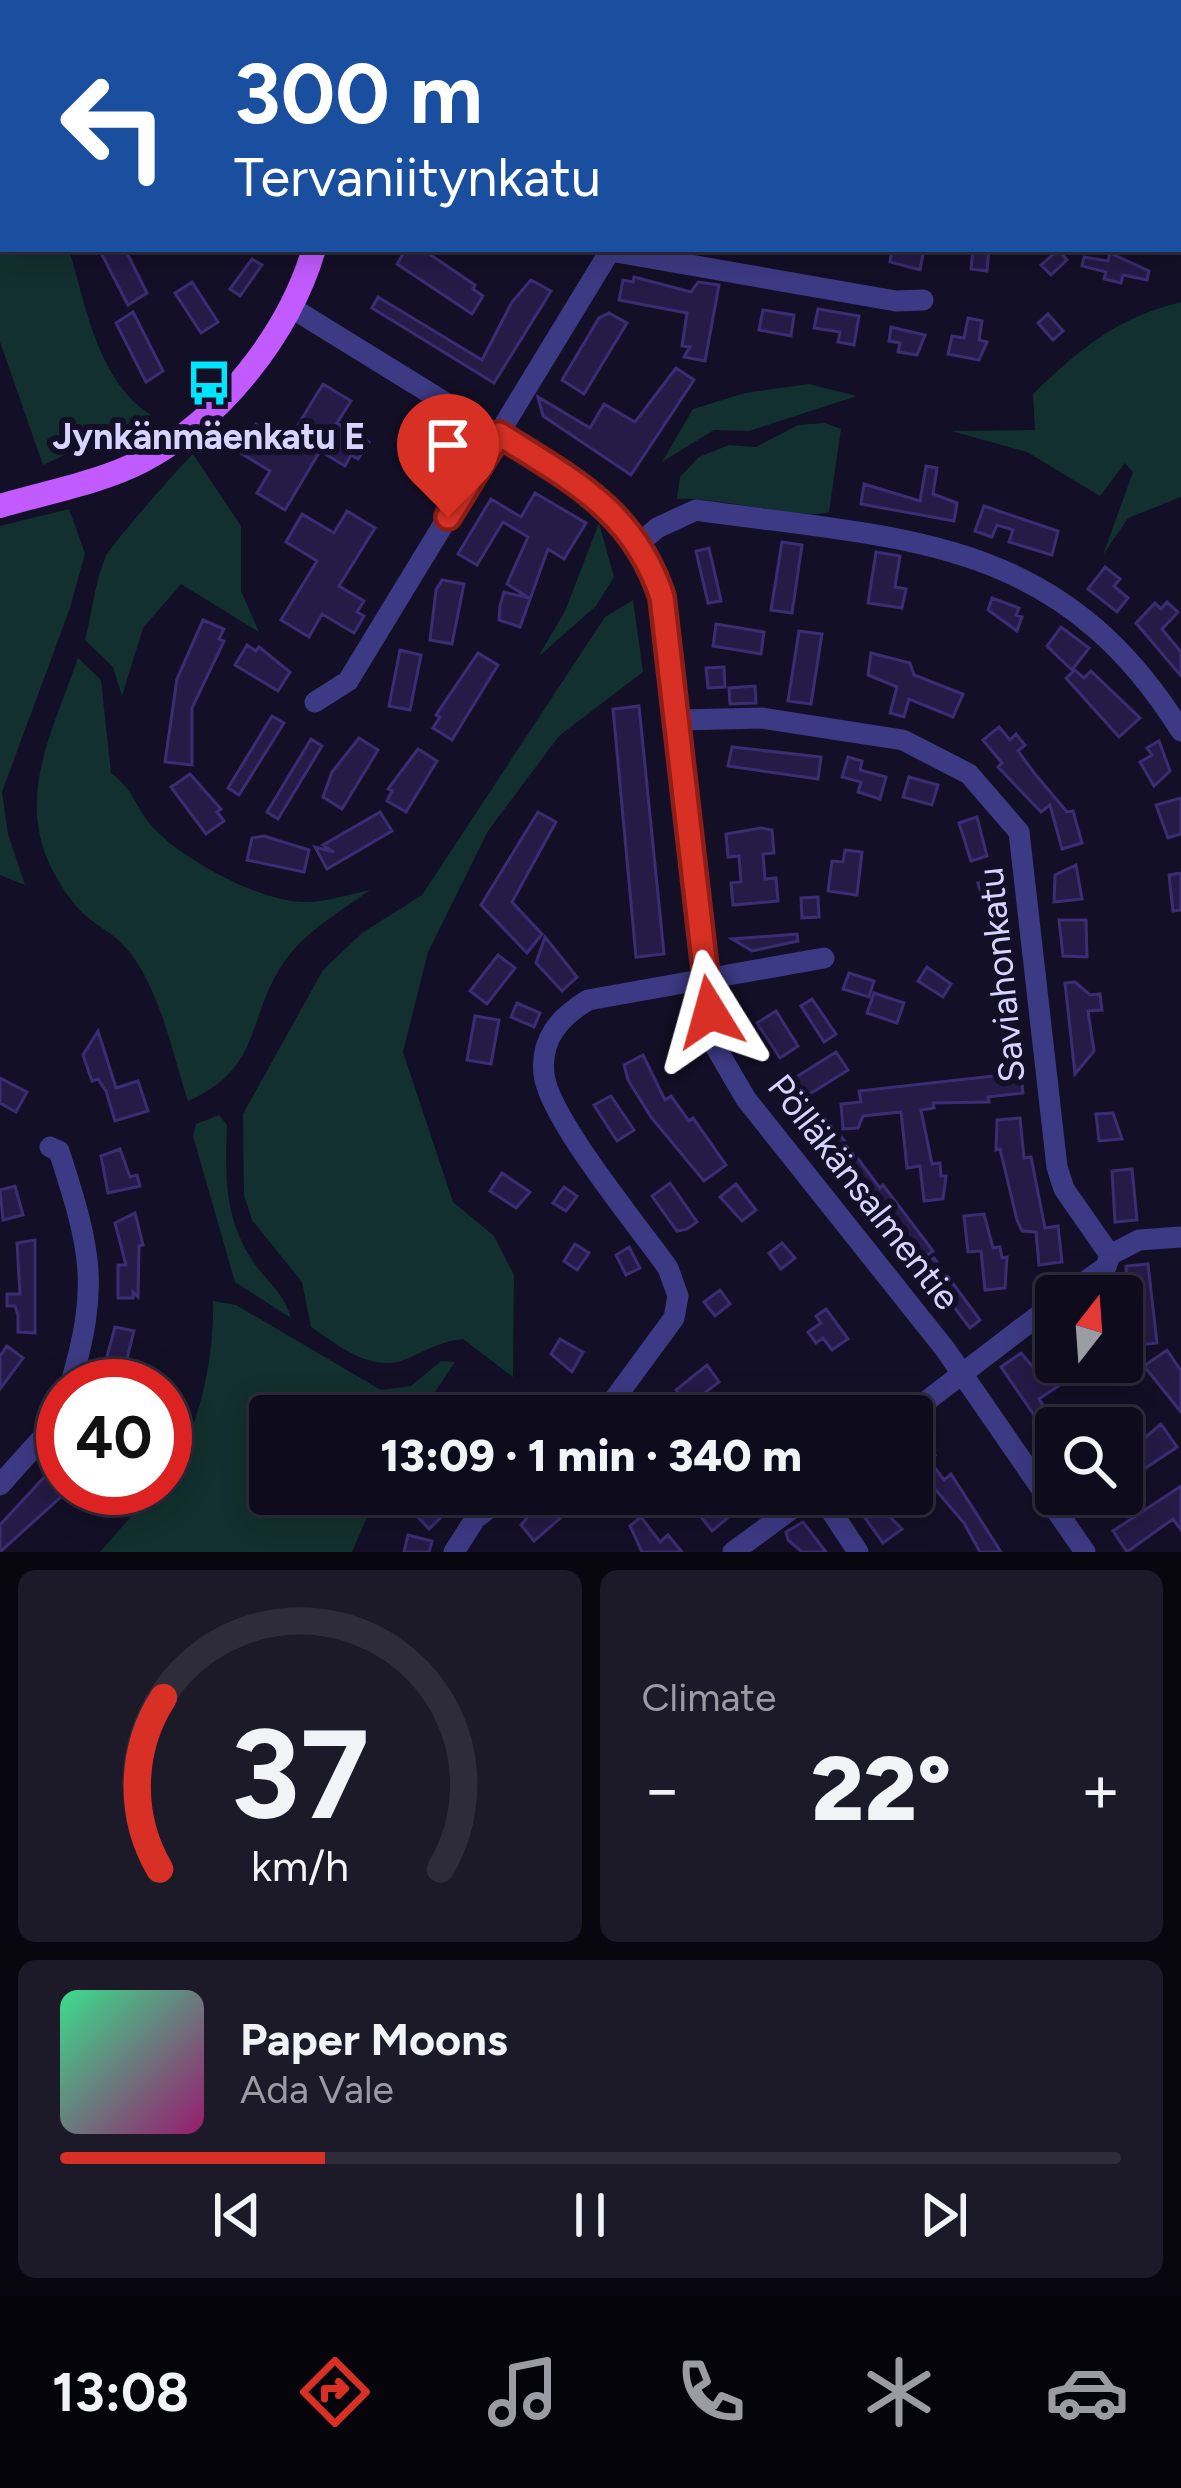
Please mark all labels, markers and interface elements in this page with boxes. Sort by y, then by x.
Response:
text: 300 m [234,43,483,144]
icon: left [36,48,192,204]
text: Tervaniitynkatu [234,145,601,210]
bus stop icon: Jynkänmäenkatu E [184,358,234,408]
pin [397,394,499,517]
icon: arrive [415,412,481,478]
place label: Jynkänmäenkatu E [53,415,365,458]
street label: Saviahonkatu [968,865,1034,1085]
position arrow [647,949,773,1075]
street label: Pölläkänsalmentie [759,1066,969,1318]
north arrow [1035,1275,1143,1383]
map controls [1035,1275,1143,1515]
speed limit sign: 40 [36,1359,192,1515]
button: search [1035,1407,1143,1515]
text: 13:09 · 1 min · 340 m [380,1428,802,1482]
text: Climate [642,1674,776,1721]
text: 37 [230,1699,369,1849]
text: 22° [811,1734,951,1843]
text: − [642,1749,683,1829]
text: + [1080,1749,1121,1829]
text: km/h [251,1840,349,1892]
text: Paper Moons [240,2012,508,2066]
text: Ada Vale [240,2066,394,2113]
icon: previous [204,2182,270,2248]
icon: pause [557,2182,623,2248]
icon: next [911,2182,977,2248]
icon: directions [293,2350,377,2434]
icon: music [481,2350,565,2434]
icon: phone [669,2350,753,2434]
icon: climate [857,2350,941,2434]
icon: car [1045,2350,1129,2434]
text: 13:08 [52,2360,189,2425]

